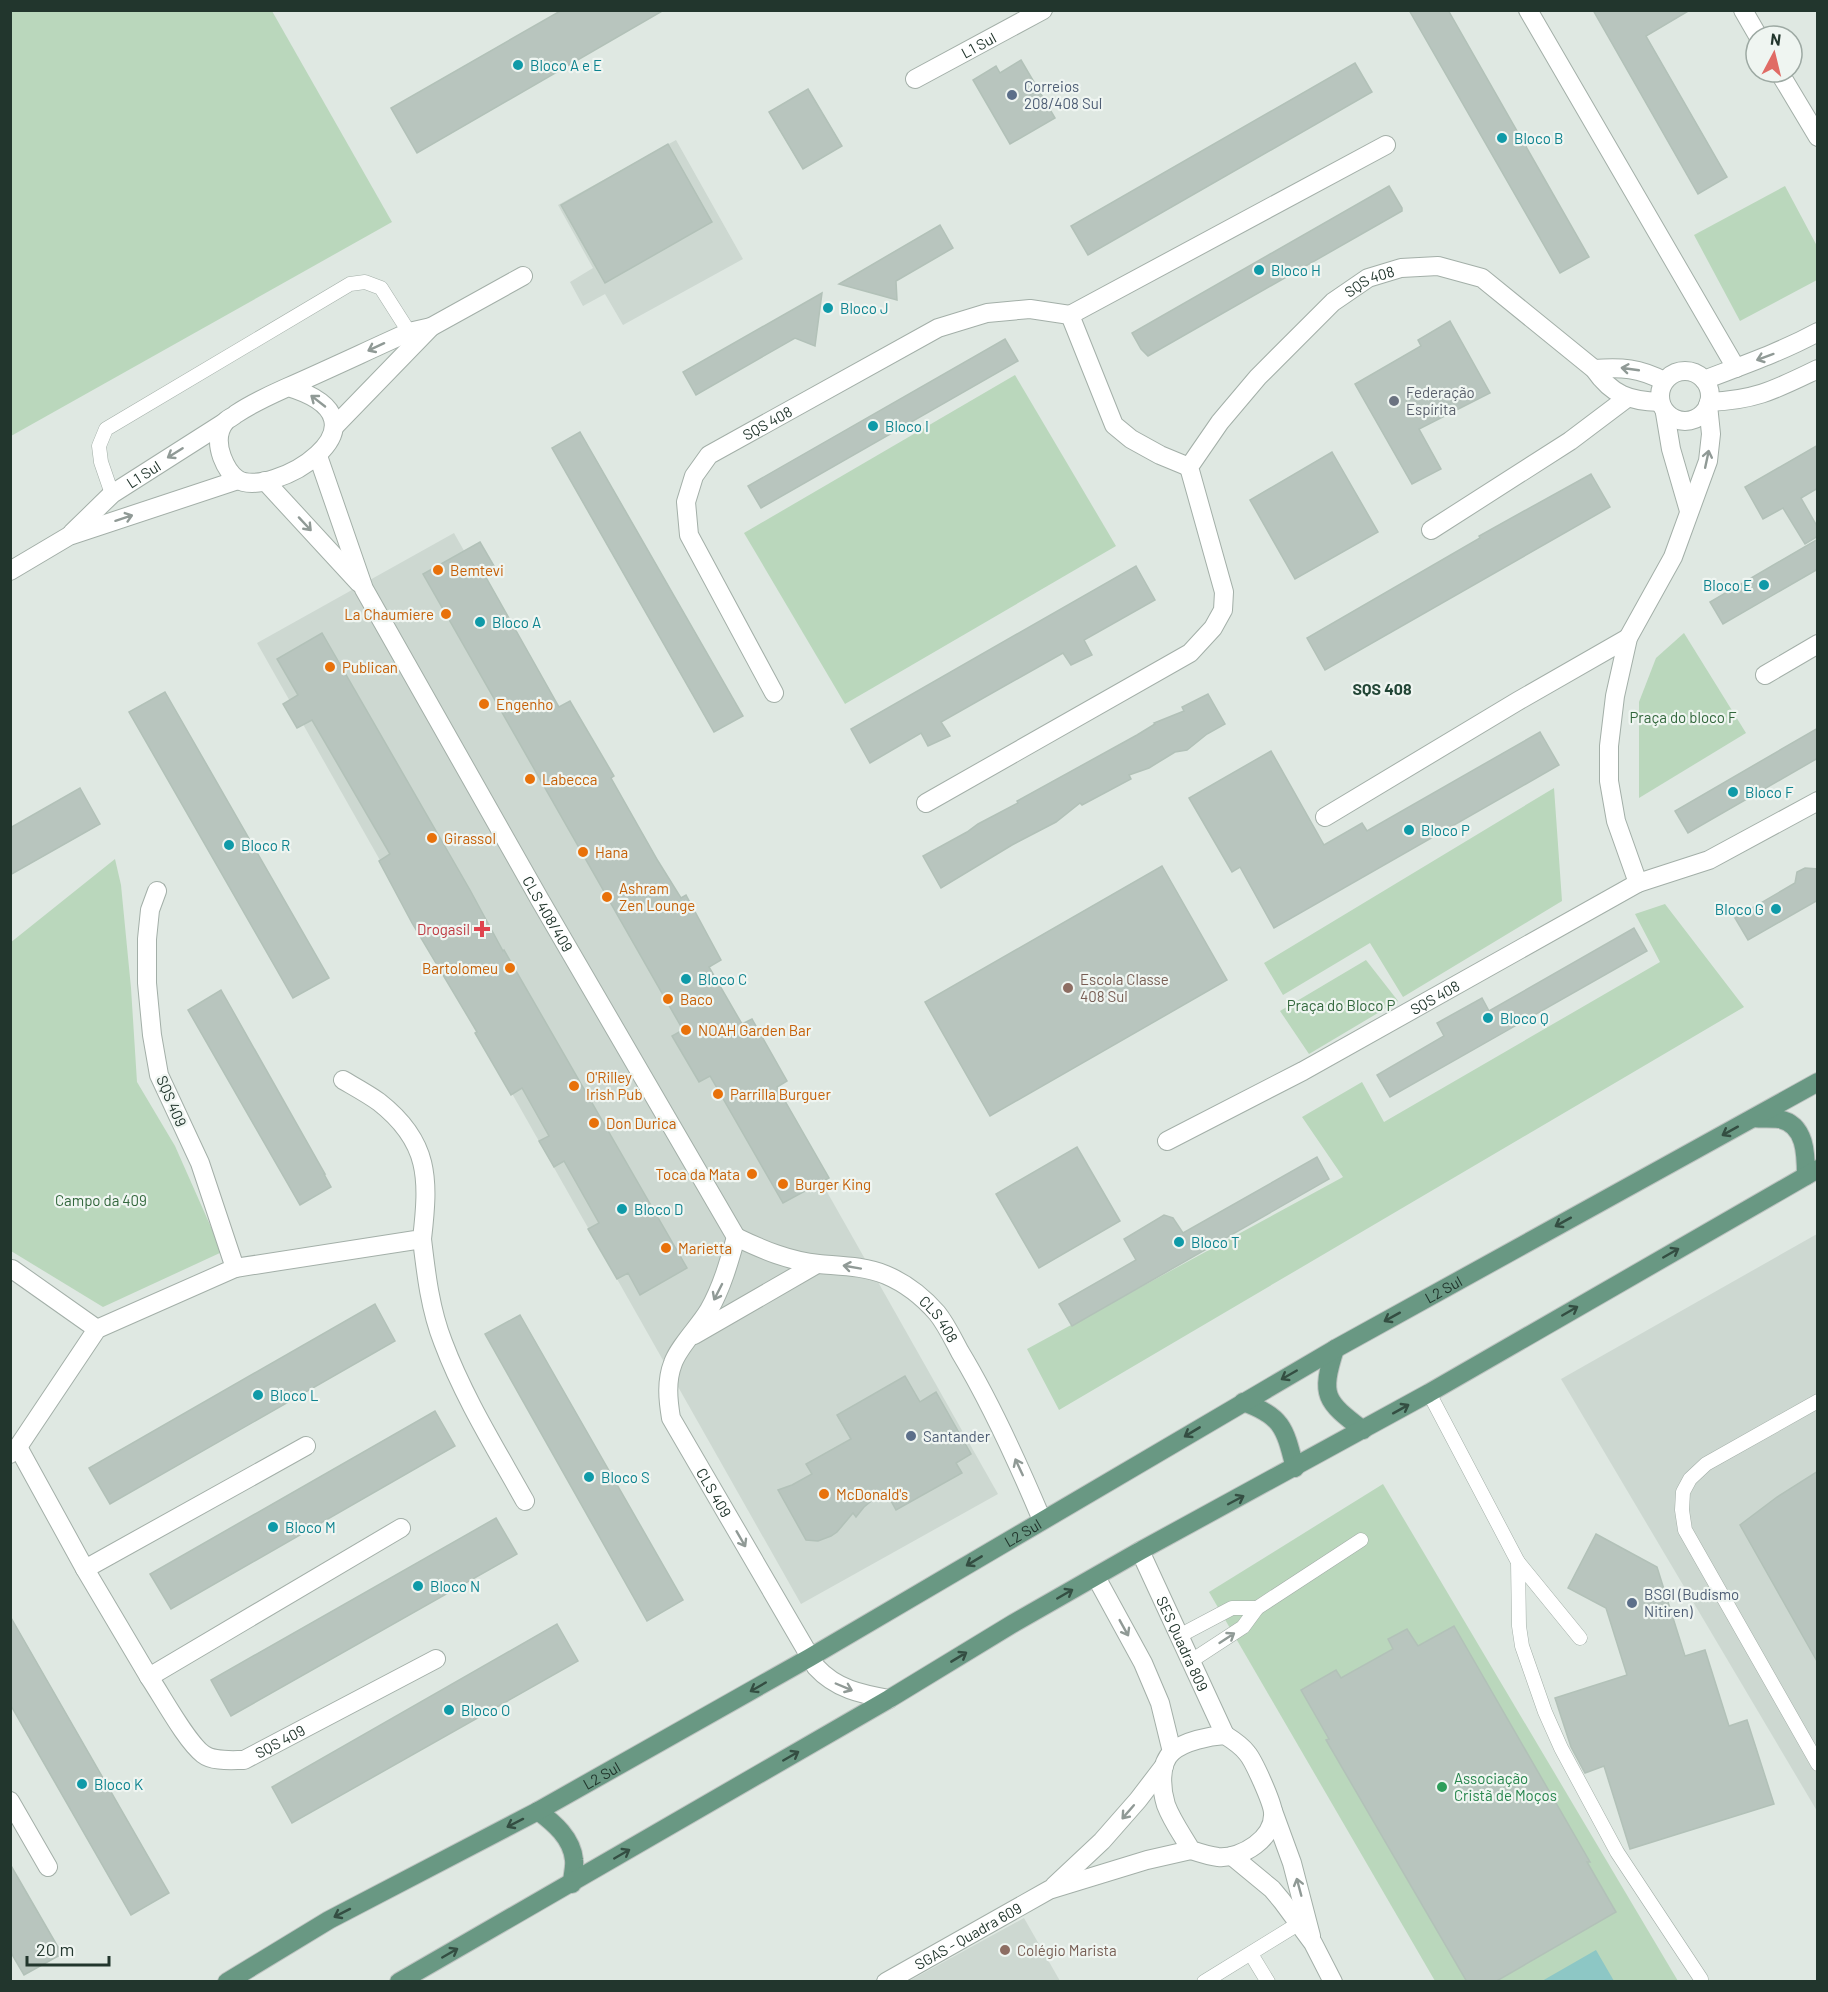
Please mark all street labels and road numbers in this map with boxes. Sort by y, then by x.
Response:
street label: L1 Sul [958,28,999,62]
street label: SQS 408 [1341,262,1396,301]
street label: SQS 408 [739,402,795,444]
street label: L1 Sul [123,456,164,492]
street label: CLS 408/409 [519,873,577,955]
street label: SQS 408 [1407,976,1463,1018]
street label: SQS 409 [153,1073,191,1129]
street label: L2 Sul [1421,1272,1465,1307]
street label: CLS 408 [916,1292,962,1345]
street label: CLS 409 [693,1464,736,1520]
street label: L2 Sul [1001,1515,1044,1550]
street label: SES Quadra 809 [1153,1593,1212,1694]
street label: SQS 409 [252,1721,308,1762]
street label: L2 Sul [580,1758,623,1793]
street label: SGAS - Quadra 609 [911,1898,1025,1973]

